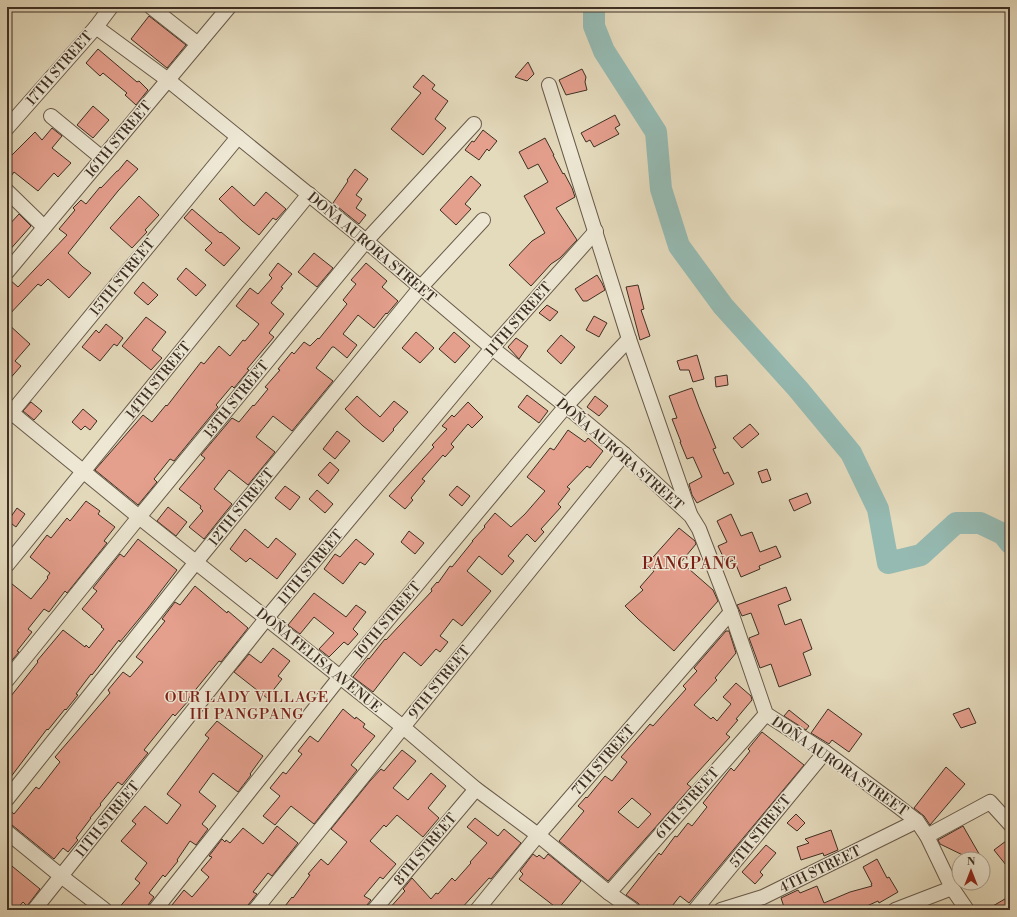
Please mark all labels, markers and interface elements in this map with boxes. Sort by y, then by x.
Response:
street label: 17TH STREET [23,28,97,110]
street label: 16TH STREET [82,98,156,182]
street label: DOÑA AURORA STREET [303,187,441,307]
street label: 15TH STREET [86,235,159,320]
street label: 11TH STREET [481,279,556,361]
street label: 14TH STREET [122,338,196,423]
street label: 13TH STREET [200,357,273,442]
street label: DOÑA AURORA STREET [552,393,688,515]
street label: 12TH STREET [205,465,279,550]
street label: 11TH STREET [274,526,348,609]
district label: PANGPANG [642,554,738,574]
street label: 10TH STREET [350,578,425,663]
street label: DOÑA FELISA AVENUE [252,603,386,717]
street label: 9TH STREET [405,642,475,723]
district label: OUR LADY VILLAGE III PANGPANG [165,688,329,724]
street label: DOÑA AURORA STREET [768,711,912,821]
street label: 7TH STREET [568,722,639,800]
street label: 6TH STREET [652,764,724,843]
street label: 11TH STREET [72,778,144,861]
street label: 5TH STREET [726,792,796,872]
street label: 8TH STREET [390,810,461,890]
street label: 4TH STREET [777,842,864,897]
north arrow [951,851,991,891]
text: N [967,855,976,869]

